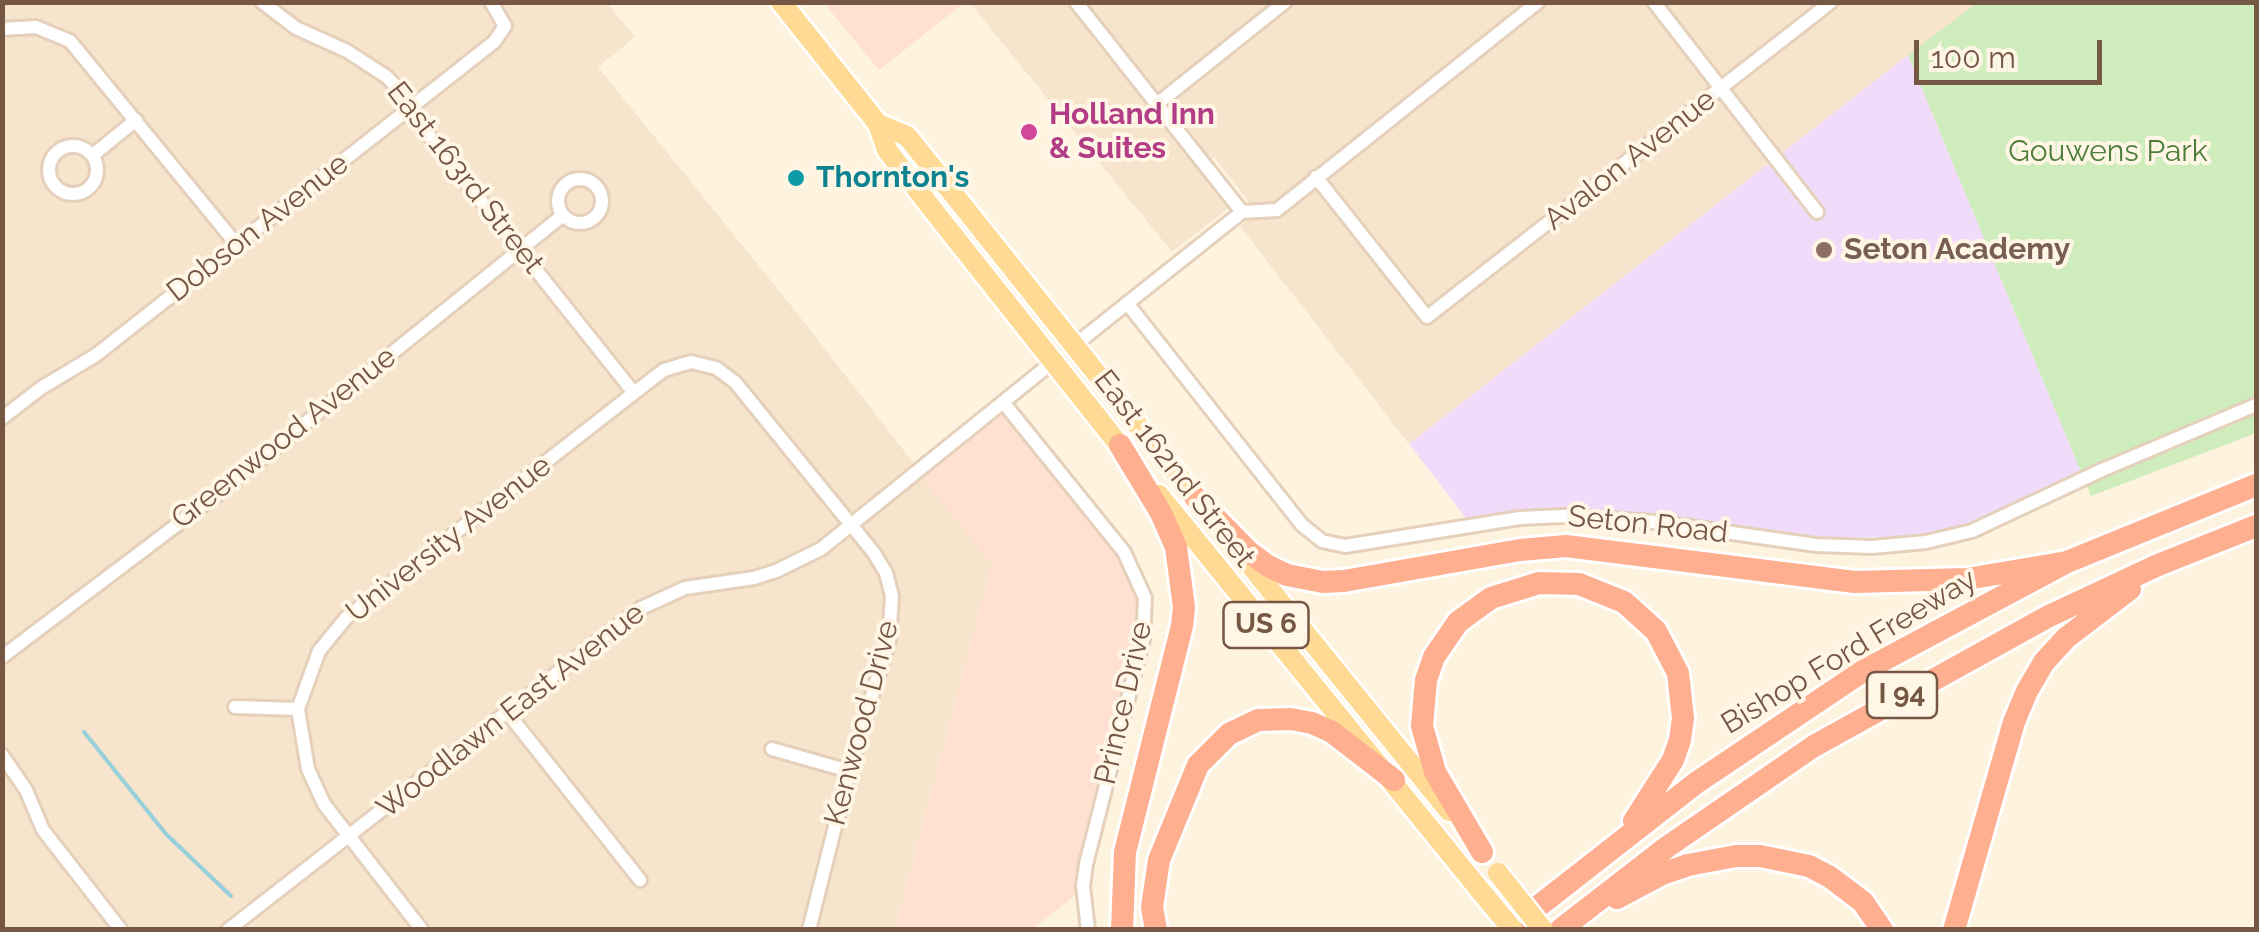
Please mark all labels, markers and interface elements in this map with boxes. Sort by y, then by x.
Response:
scale bar [1919,20,2106,82]
text: 100 m [1931,40,2016,75]
street label: East 163rd Street [379,75,551,281]
street label: Avalon Avenue [1537,82,1723,238]
place label: Holland Inn & Suites [1049,97,1215,168]
marker: Holland Inn & Suites [1018,121,1040,143]
park label: Gouwens Park [2008,134,2208,170]
street label: Dobson Avenue [160,146,356,310]
place label: Thornton's [816,160,969,196]
marker: Thornton's [785,167,807,189]
place label: Seton Academy [1844,232,2070,268]
marker: Seton Academy [1813,239,1835,261]
street label: Greenwood Avenue [165,339,403,537]
street label: East 162nd Street [1086,363,1262,575]
street label: University Avenue [339,448,559,630]
street label: Seton Road [1566,499,1730,551]
street label: Bishop Ford Freeway [1715,562,1983,742]
street label: Woodlawn East Avenue [370,595,652,827]
road number: US 6 [1224,602,1308,648]
street label: Kenwood Drive [817,617,907,829]
street label: Prince Drive [1088,618,1160,788]
road number: I 94 [1867,672,1937,718]

